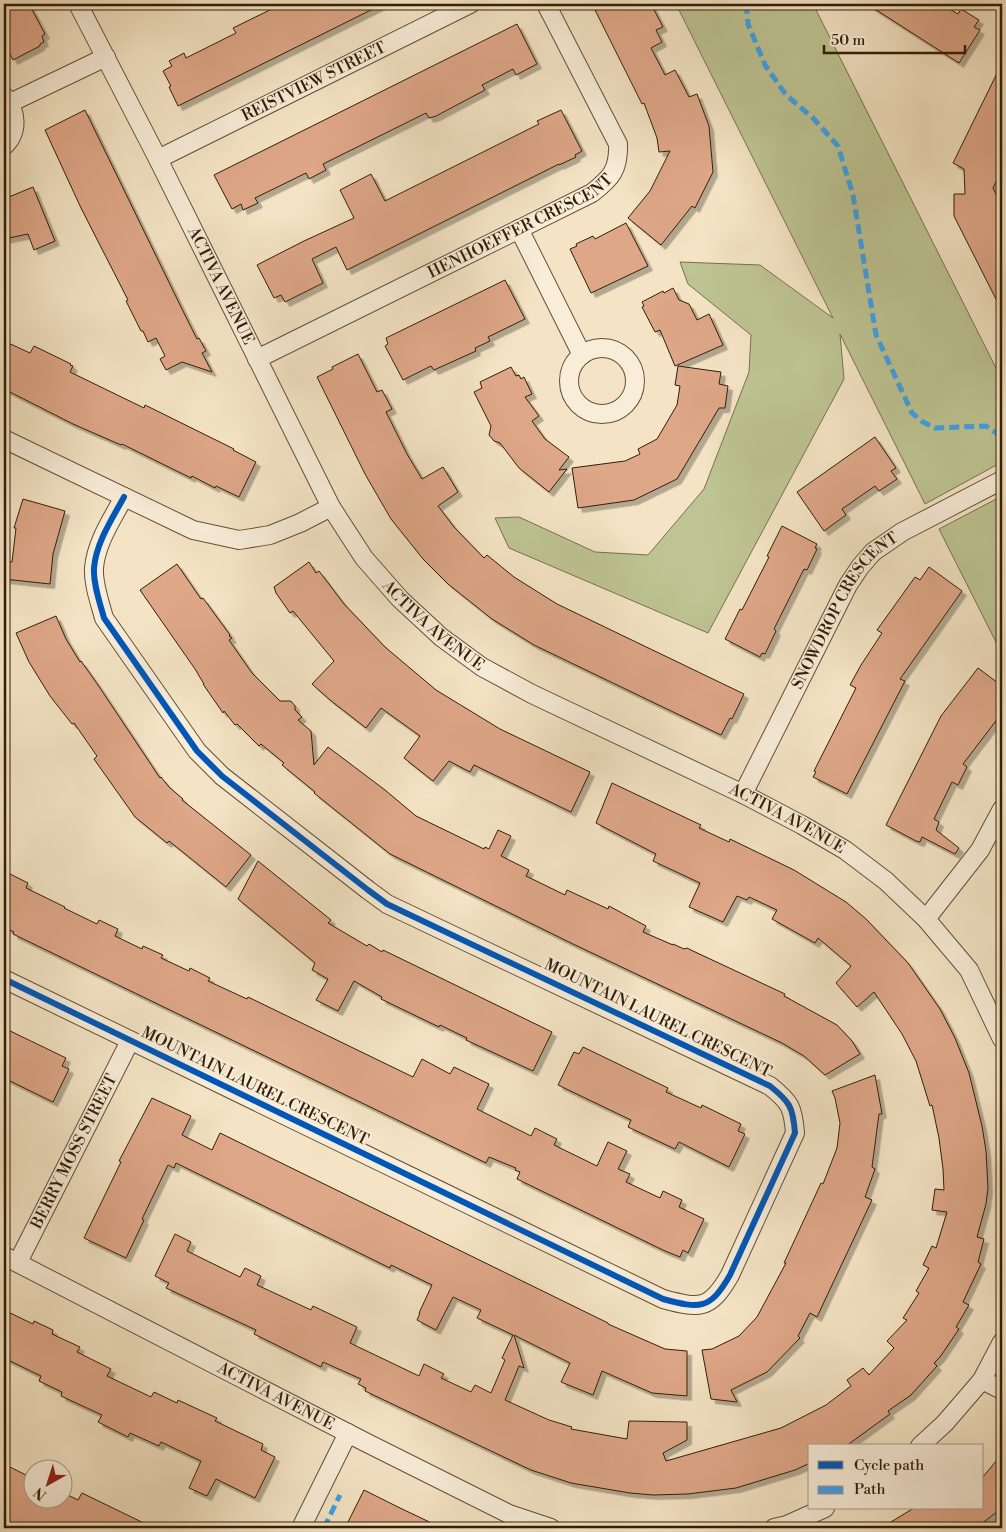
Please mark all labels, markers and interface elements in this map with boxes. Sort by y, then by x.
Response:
scale bar [824,22,965,54]
text: 50 m [831,31,865,50]
street label: REISTVIEW STREET [238,37,389,126]
street label: HENHOEFFER CRESCENT [424,170,617,283]
street label: ACTIVA AVENUE [183,223,259,348]
street label: SNOWDROP CRESCENT [787,528,902,693]
street label: ACTIVA AVENUE [377,575,488,675]
street label: ACTIVA AVENUE [725,779,849,858]
street label: MOUNTAIN LAUREL CRESCENT [541,954,775,1082]
street label: MOUNTAIN LAUREL CRESCENT [138,1022,372,1150]
street label: BERRY MOSS STREET [26,1071,122,1233]
street label: ACTIVA AVENUE [213,1357,338,1435]
legend [808,1444,984,1510]
text: Cycle path [854,1456,924,1475]
north arrow [22,1460,72,1510]
text: Path [854,1480,886,1499]
text: N [30,1483,50,1504]

